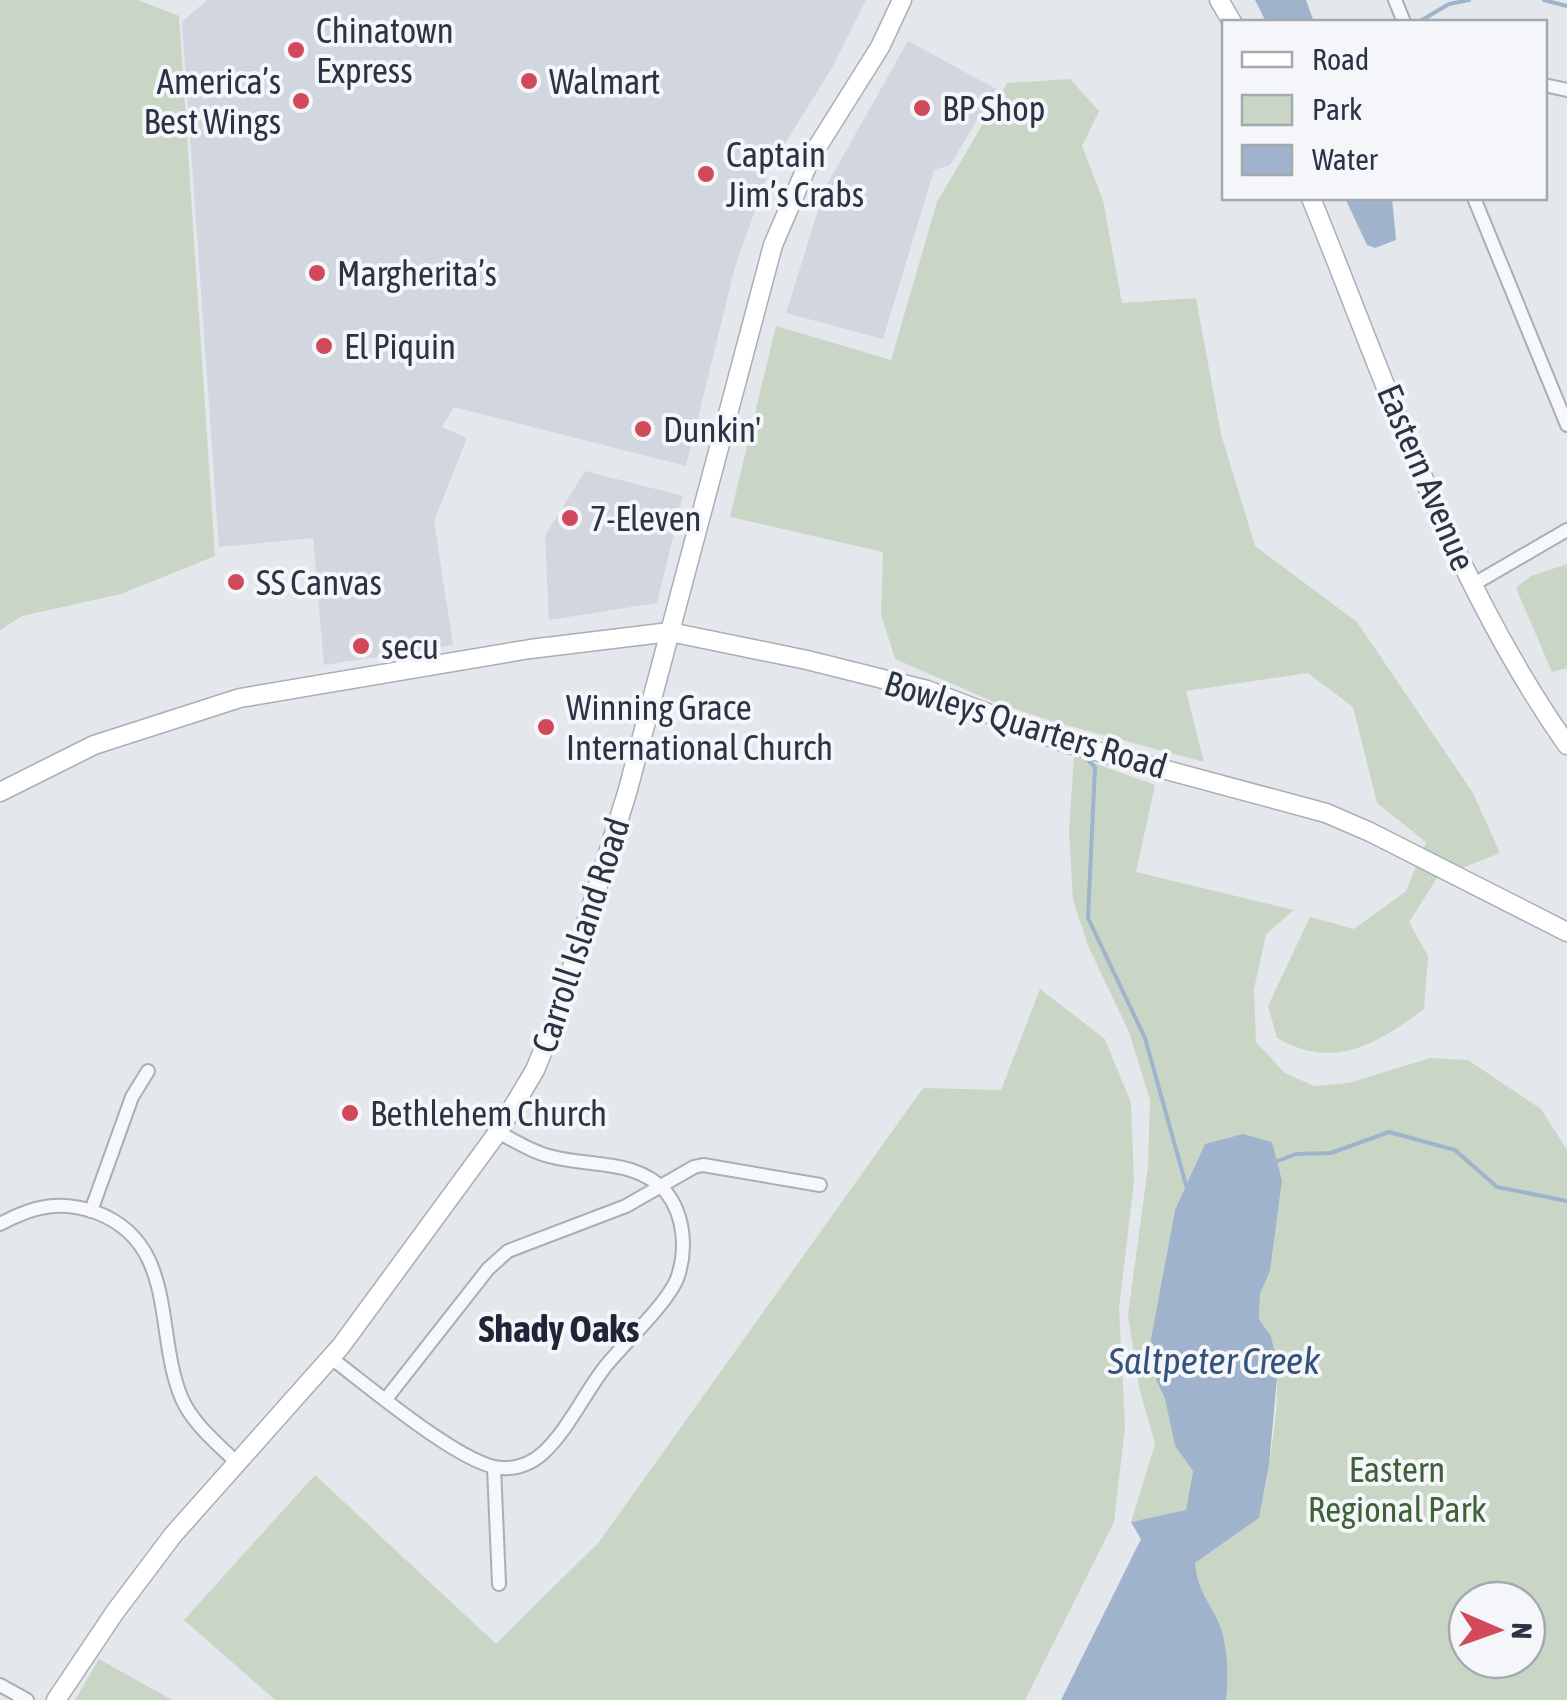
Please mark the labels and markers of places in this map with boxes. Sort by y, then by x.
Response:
place label: Chinatown Express [316,10,454,90]
marker: Chinatown Express [285,39,307,61]
place label: America’s Best Wings [143,61,281,141]
place label: Walmart [549,61,660,101]
marker: Walmart [518,70,540,92]
place label: BP Shop [942,88,1045,128]
marker: America’s Best Wings [290,90,312,112]
marker: BP Shop [911,97,933,119]
place label: Captain Jim’s Crabs [726,134,864,214]
marker: Captain Jim’s Crabs [695,163,717,185]
place label: Margherita’s [337,253,497,293]
marker: Margherita’s [306,262,328,284]
place label: El Piquin [344,326,456,366]
marker: El Piquin [313,335,335,357]
place label: Dunkin' [663,409,761,449]
marker: Dunkin' [632,418,654,440]
place label: 7-Eleven [590,498,702,538]
marker: 7-Eleven [559,507,581,529]
place label: SS Canvas [256,562,382,602]
marker: SS Canvas [225,571,247,593]
place label: secu [381,626,439,666]
marker: secu [350,635,372,657]
place label: Winning Grace International Church [566,687,833,767]
marker: Winning Grace International Church [535,716,557,738]
place label: Bethlehem Church [370,1093,607,1133]
marker: Bethlehem Church [339,1102,361,1124]

